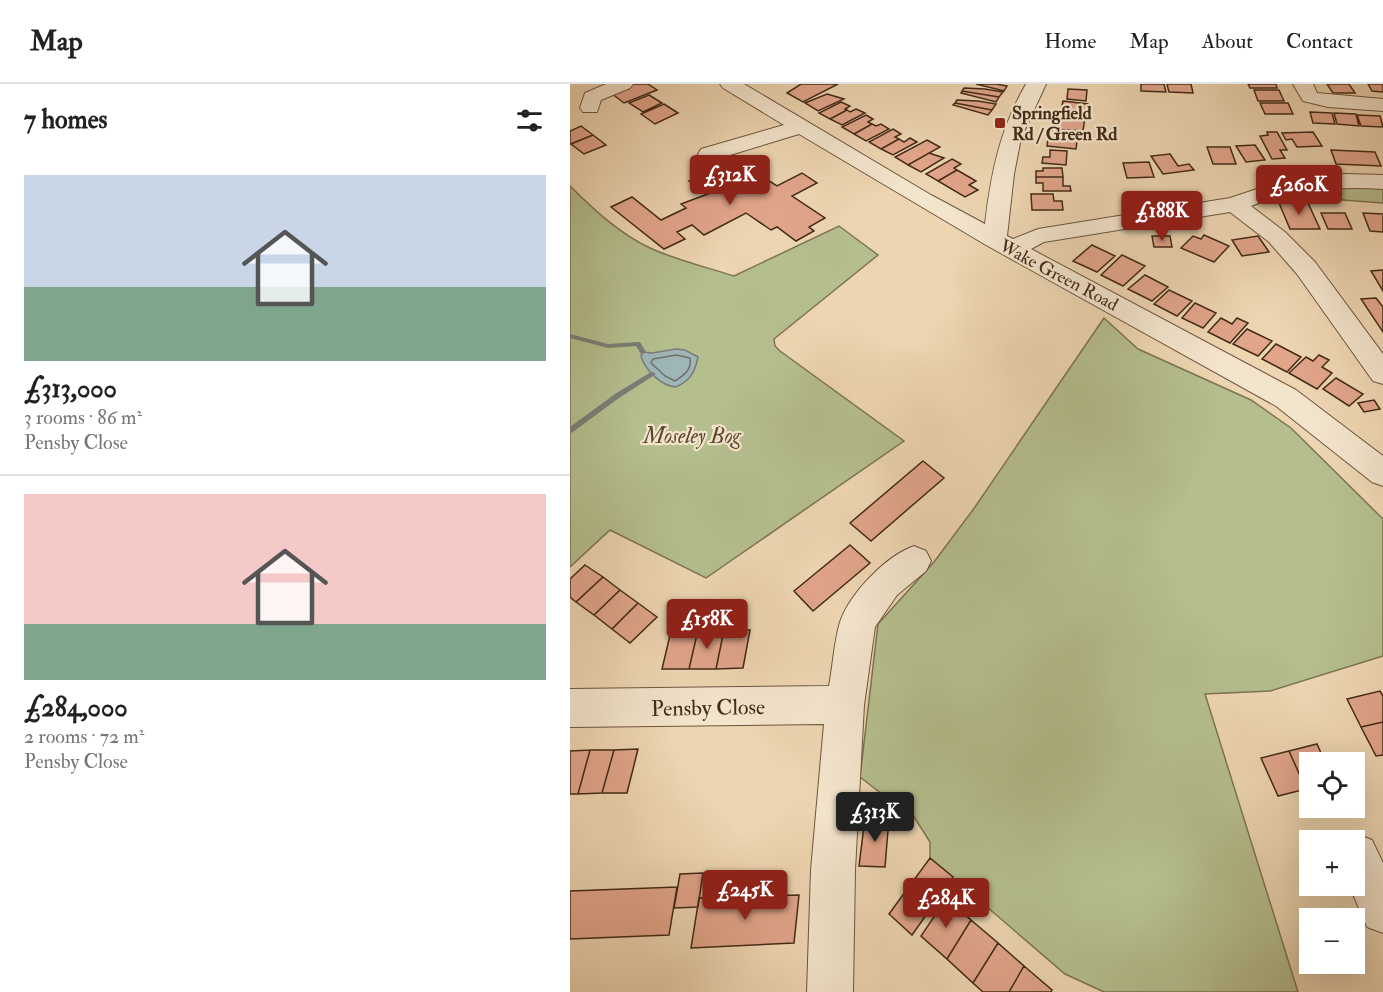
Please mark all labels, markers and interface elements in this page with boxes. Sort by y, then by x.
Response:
text: Map [30,24,83,59]
text: Home [1044,28,1096,55]
text: Map [1129,28,1169,55]
text: About [1202,28,1253,55]
text: Contact [1286,28,1353,55]
place label: Springfield Rd / Green Rd [1012,102,1117,146]
text: 7 homes [24,104,107,136]
icon: filters [513,104,546,137]
marker: Springfield Rd / Green Rd [993,116,1007,130]
pin: £312K [688,155,772,206]
text: £312K [704,162,756,187]
pin: £260K [1257,165,1341,216]
text: £260K [1270,172,1328,197]
pin: £188K [1120,191,1204,242]
text: £188K [1135,198,1189,223]
icon: home [231,214,339,322]
street label: Wake Green Road [995,234,1122,316]
text: £313,000 [24,373,117,405]
text: 3 rooms · 86 m² [24,405,142,430]
park label: Moseley Bog [641,422,741,450]
text: Pensby Close [24,430,128,455]
icon: home [231,533,339,641]
pin: £158K [665,599,749,650]
text: £158K [681,606,733,631]
text: £284,000 [24,692,128,724]
street label: Pensby Close [651,693,765,723]
text: 2 rooms · 72 m² [24,724,144,749]
text: Pensby Close [24,749,128,774]
map controls [1299,752,1365,974]
button: locate [1299,752,1365,818]
pin: £313K [833,792,917,843]
text: £313K [850,799,900,824]
button: + [1299,830,1365,896]
pin: £245K [703,870,787,921]
text: £245K [716,877,774,902]
pin: £284K [904,878,988,929]
text: £284K [917,885,975,910]
button: − [1299,908,1365,974]

